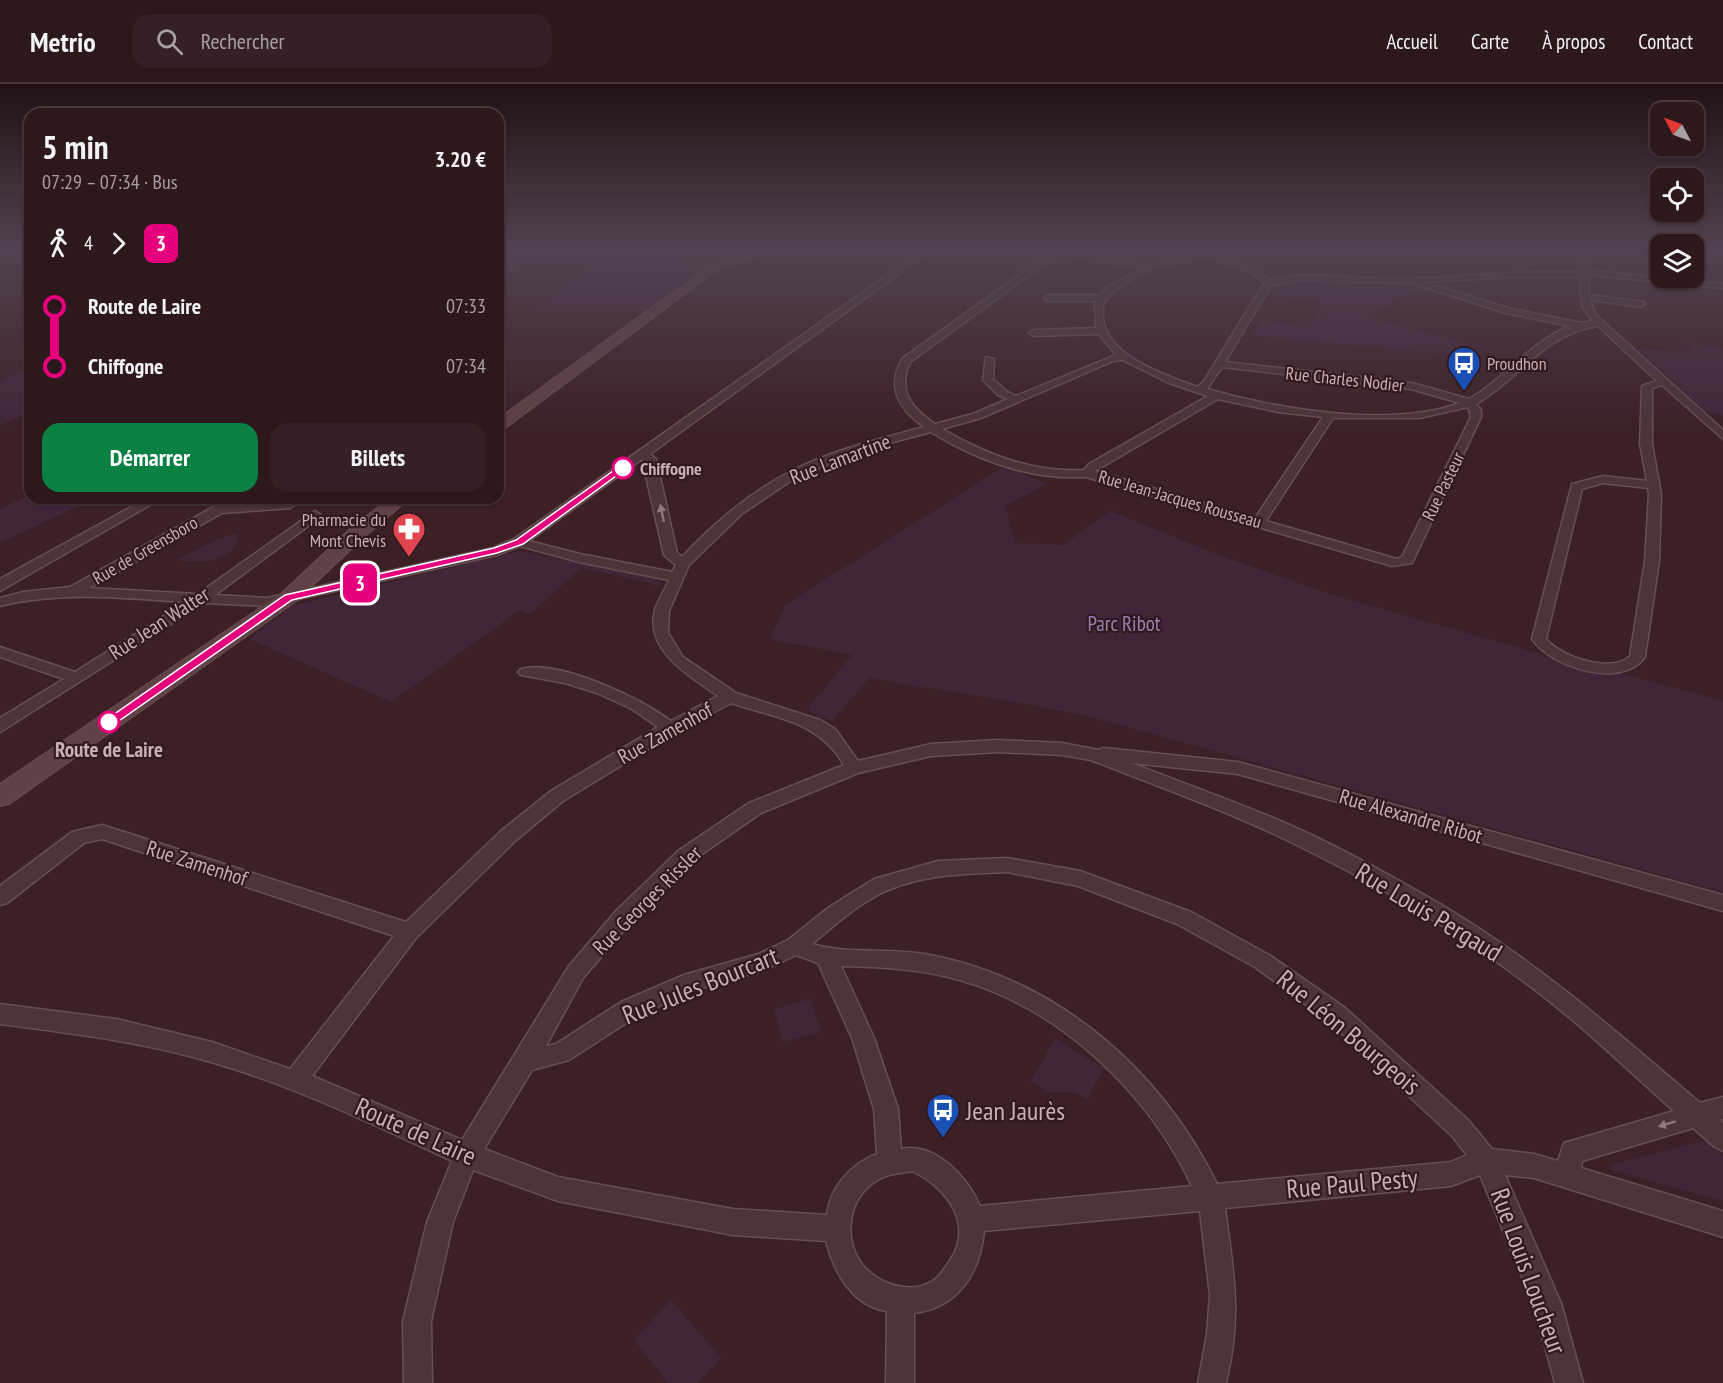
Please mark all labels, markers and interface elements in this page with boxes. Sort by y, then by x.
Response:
search box [132,14,552,68]
text: Metrio [30,23,96,60]
icon: search [153,25,186,58]
text: Rechercher [201,27,285,55]
text: Accueil [1386,28,1438,55]
text: Carte [1471,28,1509,55]
text: À propos [1542,28,1605,55]
text: Contact [1638,28,1693,55]
north arrow [1650,102,1704,156]
map controls [1650,102,1704,288]
text: 5 min [42,125,109,168]
text: 3.20 € [435,145,486,173]
button: locate [1650,168,1704,222]
text: 07:29 – 07:34 · Bus [42,169,177,195]
icon: walk [42,227,75,260]
icon: forward [102,227,135,260]
text: 4 [84,230,93,256]
text: 3 [156,230,166,257]
button: layers [1650,234,1704,288]
text: Route de Laire [88,292,201,320]
text: 07:33 [446,293,486,319]
bus stop icon: Proudhon [1446,345,1482,392]
text: Chiffogne [88,352,163,380]
place label: Proudhon [1487,352,1547,375]
text: 07:34 [446,353,486,379]
street label: Rue Charles Nodier [1285,361,1405,397]
button: Démarrer [42,423,258,492]
button: Billets [270,423,486,492]
street label: Rue Lamartine [786,427,894,491]
street label: Rue Pasteur [1417,448,1469,524]
marker: Chiffogne [612,457,634,479]
place label: Chiffogne [640,457,702,480]
street label: Rue Jean-Jacques Rousseau [1096,465,1264,533]
one-way arrow [656,503,666,522]
place label: Pharmacie du Mont Chevis [302,508,386,552]
street label: Rue de Greensboro [88,511,202,589]
pharmacy icon: Pharmacie du Mont Chevis [391,511,427,558]
line badge: 3 [340,564,380,602]
text: 3 [355,570,365,597]
street label: Rue Jean Walter [104,580,215,666]
park label: Parc Ribot [1087,610,1161,637]
street label: Rue Zamenhof [613,696,718,770]
marker: Route de Laire [98,711,120,733]
place label: Route de Laire [55,736,163,763]
street label: Rue Alexandre Ribot [1336,783,1486,849]
street label: Rue Zamenhof [143,834,251,892]
street label: Rue Georges Rissler [587,840,707,960]
street label: Rue Louis Pergaud [1350,855,1508,969]
street label: Rue Jules Bourcart [617,939,783,1031]
street label: Rue Léon Bourgeois [1270,962,1428,1102]
street label: Route de Laire [350,1090,482,1172]
bus stop icon: Jean Jaurès [925,1092,961,1139]
place label: Jean Jaurès [965,1094,1065,1127]
one-way arrow [1658,1120,1676,1129]
street label: Rue Paul Pesty [1285,1161,1419,1205]
street label: Rue Louis Loucheur [1484,1184,1574,1358]

